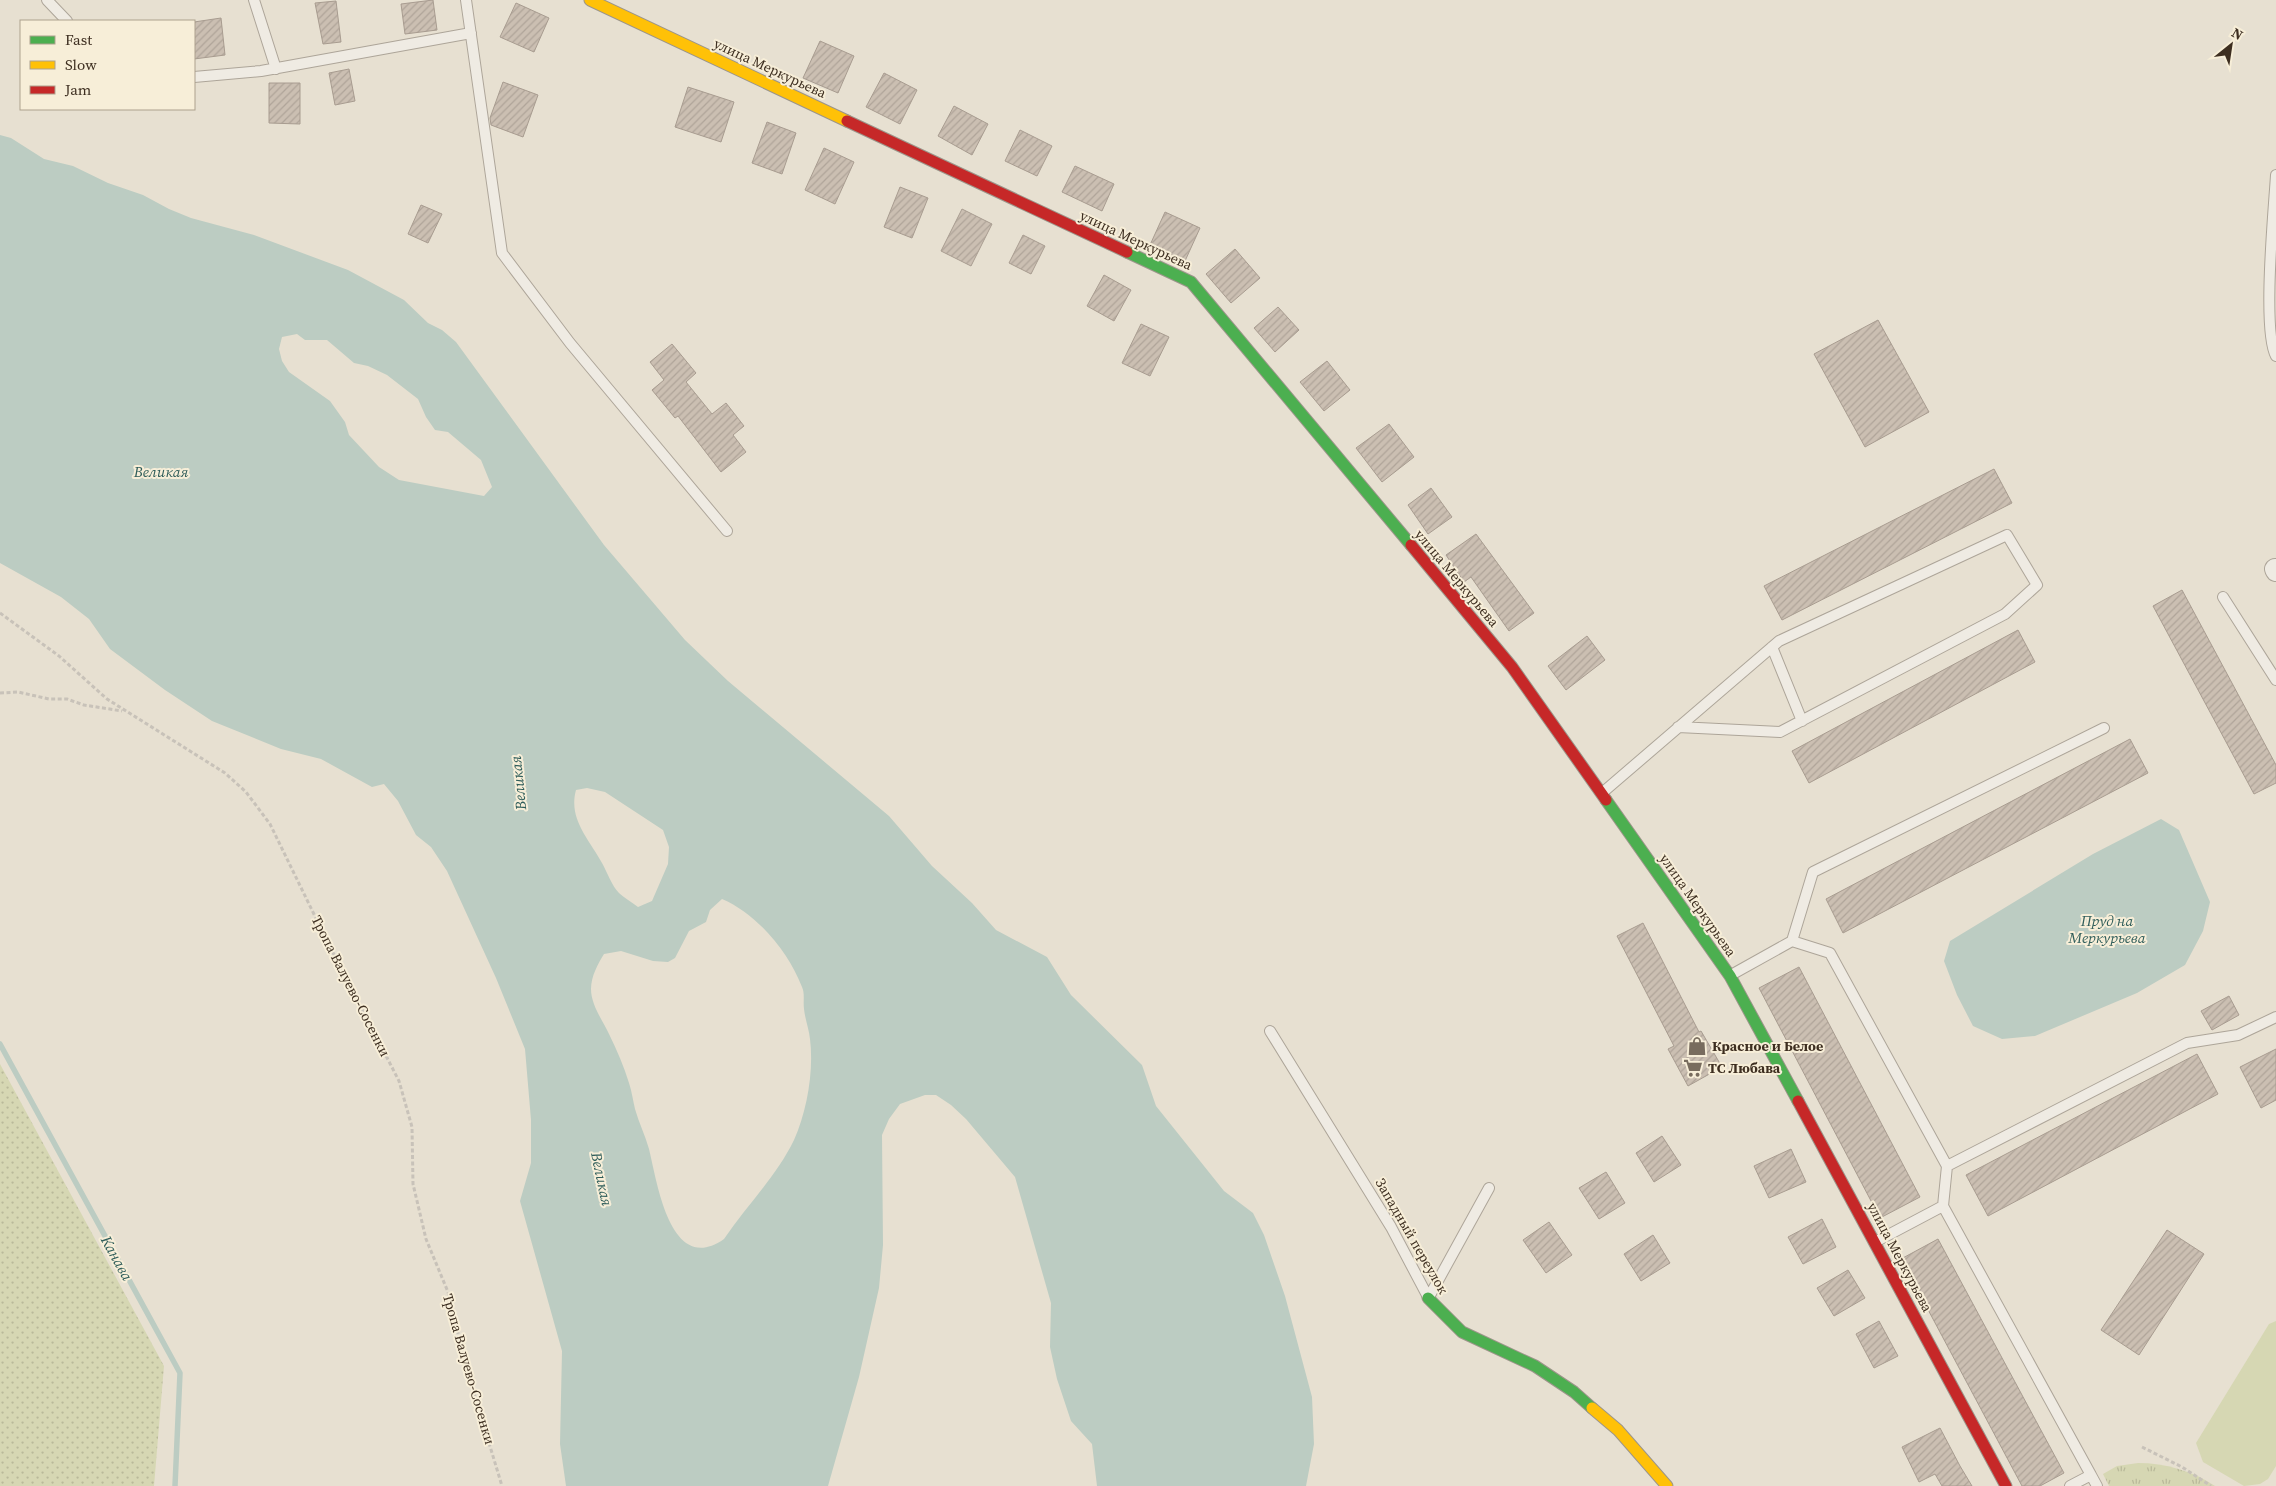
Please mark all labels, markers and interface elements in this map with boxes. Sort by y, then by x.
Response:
legend [20,20,195,110]
north arrow [2206,20,2256,70]
text: N [2228,23,2247,45]
text: Fast [65,29,92,50]
street label: улица Меркурьева [711,33,830,103]
text: Slow [65,54,97,75]
text: Jam [64,79,92,100]
street label: улица Меркурьева [1077,205,1196,275]
water label: Великая [133,461,189,482]
street label: улица Меркурьева [1410,525,1504,632]
water label: Великая [505,754,531,812]
street label: улица Меркурьева [1655,849,1742,961]
water label: Пруд на Меркурьева [2067,910,2146,948]
street label: Тропа Валуево-Сосенки [307,912,395,1060]
shop icon: Красное и Белое [1686,1035,1708,1057]
place label: Красное и Белое [1712,1036,1823,1056]
supermarket icon: ТС Любава [1682,1057,1704,1079]
place label: ТС Любава [1708,1058,1781,1078]
water label: Великая [586,1149,618,1208]
street label: Западный переулок [1371,1174,1454,1298]
street label: улица Меркурьева [1863,1199,1938,1316]
water label: Канава [96,1231,138,1284]
street label: Тропа Валуево-Сосенки [438,1291,500,1447]

